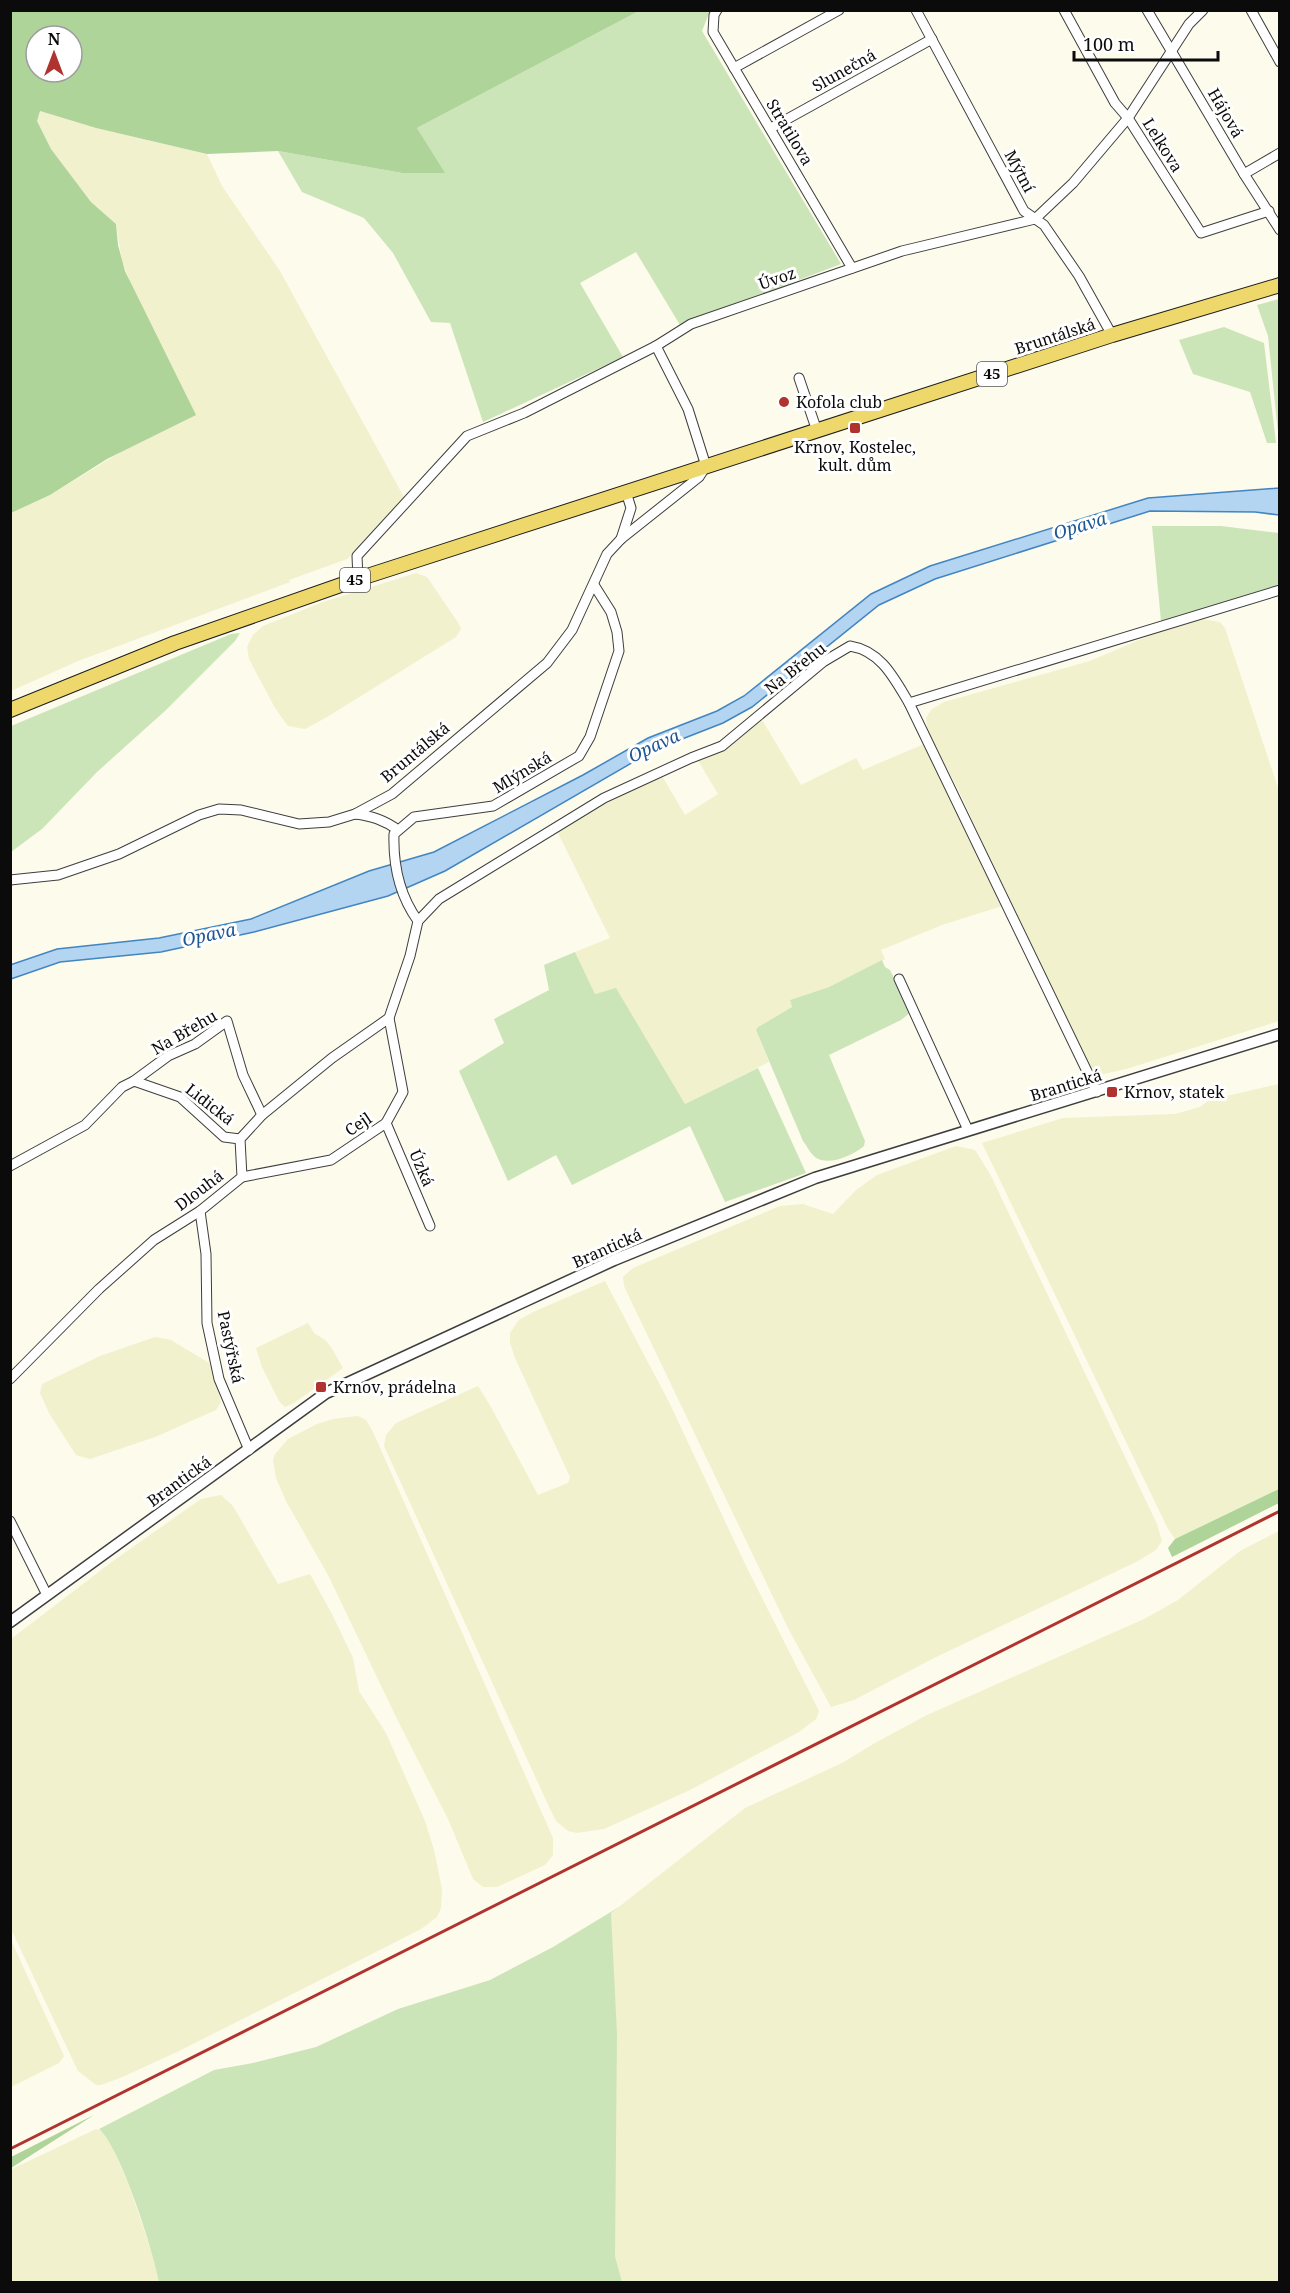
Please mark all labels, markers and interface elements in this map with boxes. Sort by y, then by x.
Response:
north arrow [24,24,84,84]
scale bar [1074,24,1218,62]
text: N [48,28,61,50]
text: 100 m [1083,32,1135,56]
street label: Slunečná [808,43,880,97]
street label: Hájová [1203,84,1249,142]
street label: Stratilova [762,95,818,169]
street label: Lelkova [1138,114,1188,176]
street label: Mýtní [1000,146,1040,196]
street label: Úvoz [755,261,799,295]
street label: Bruntálská [1012,313,1098,359]
road number: 45 [977,362,1007,386]
place label: Kofola club [796,391,882,413]
marker: Kofola club [777,395,791,409]
marker: Krnov, Kostelec, kult. dům [848,421,862,435]
place label: Krnov, Kostelec, kult. dům [794,436,916,476]
water label: Opava [1050,505,1110,544]
road number: 45 [340,568,370,592]
street label: Na Břehu [760,637,830,699]
street label: Bruntálská [376,717,454,787]
water label: Opava [624,723,684,767]
street label: Mlýnská [489,746,555,798]
water label: Opava [180,917,238,951]
street label: Na Břehu [147,1004,221,1060]
street label: Brantická [1027,1064,1105,1106]
street label: Lidická [181,1078,239,1130]
place label: Krnov, statek [1124,1081,1225,1103]
marker: Krnov, statek [1105,1085,1119,1099]
street label: Cejl [340,1107,376,1141]
street label: Úzká [404,1146,440,1190]
street label: Dlouhá [170,1165,228,1215]
street label: Brantická [569,1223,645,1273]
street label: Pastýřská [213,1309,249,1385]
place label: Krnov, prádelna [333,1376,457,1398]
marker: Krnov, prádelna [314,1380,328,1394]
street label: Brantická [143,1450,215,1512]

